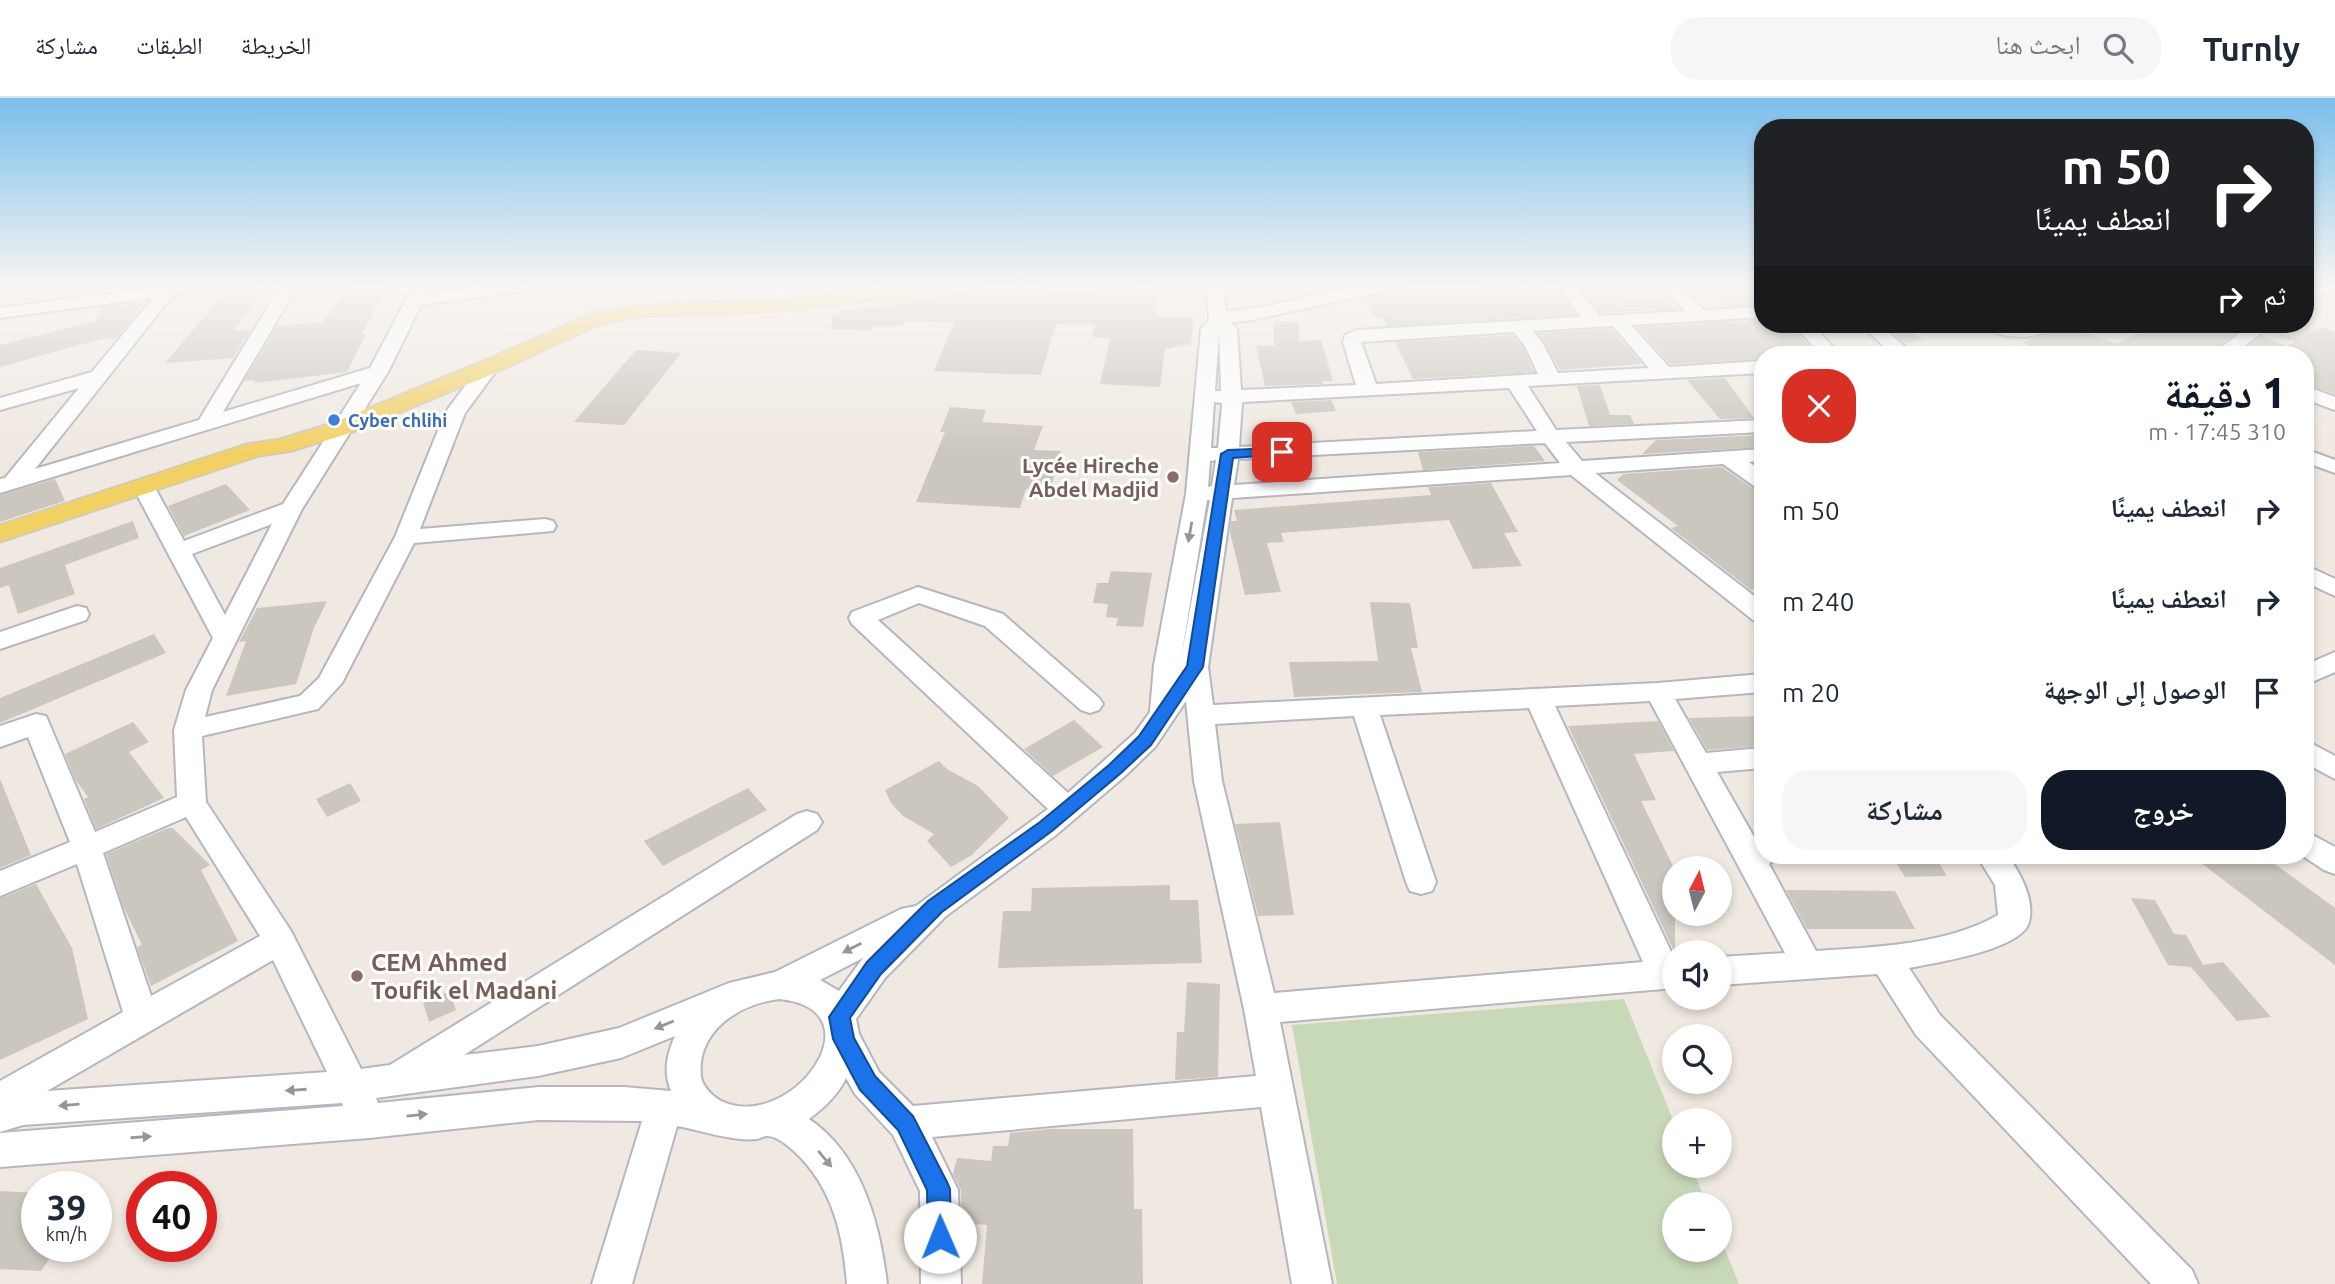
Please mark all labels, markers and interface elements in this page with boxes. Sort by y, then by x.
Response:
search box [1671,17,2161,80]
icon: search [2099,29,2137,67]
text: ابحث هنا [1995,30,2081,59]
text: Turnly [2203,30,2300,67]
text: مشاركة [35,32,98,59]
text: الطبقات [136,32,203,59]
text: الخريطة [241,32,311,59]
text: 50 m [2062,138,2171,193]
icon: right [2195,147,2286,238]
text: انعطف يمينًا [2035,200,2171,236]
icon: right [2211,280,2249,318]
text: ثم [2263,281,2286,310]
button: close [1782,369,1856,443]
text: 1 دقيقة [2164,369,2286,416]
place label: Cyber chlihi [348,410,447,430]
marker: Cyber chlihi [326,412,342,428]
text: 310 m · 17:45 [2148,419,2286,444]
pin [1252,422,1312,482]
icon: arrive [1263,433,1301,471]
place label: Lycée Hireche Abdel Madjid [1022,453,1159,501]
marker: Lycée Hireche Abdel Madjid [1165,469,1181,485]
icon: right [2248,492,2286,530]
text: انعطف يمينًا [2111,493,2227,522]
text: 50 m [1782,496,1840,525]
one-way arrow [1184,521,1195,543]
icon: right [2248,583,2286,621]
text: انعطف يمينًا [2111,584,2227,613]
text: 240 m [1782,587,1854,616]
icon: arrive [2248,674,2286,712]
text: الوصول إلى الوجهة [2044,675,2227,704]
text: 20 m [1782,678,1840,707]
button: مشاركة [1782,770,2027,850]
button: خروج [2041,770,2286,850]
north arrow [1662,856,1732,926]
map controls [1662,856,1732,1262]
button: sound [1662,940,1732,1010]
one-way arrow [842,943,862,954]
place label: CEM Ahmed Toufik el Madani [371,949,557,1004]
marker: CEM Ahmed Toufik el Madani [349,968,365,984]
one-way arrow [653,1020,674,1031]
button: search [1662,1024,1732,1094]
one-way arrow [285,1085,307,1096]
one-way arrow [58,1100,80,1111]
button: + [1662,1108,1732,1178]
one-way arrow [406,1110,428,1121]
one-way arrow [130,1131,152,1142]
one-way arrow [818,1149,833,1167]
speed limit sign: 40 [126,1171,217,1262]
text: 39 [47,1187,86,1227]
button: − [1662,1192,1732,1262]
position arrow [903,1200,977,1274]
text: km/h [46,1224,87,1244]

